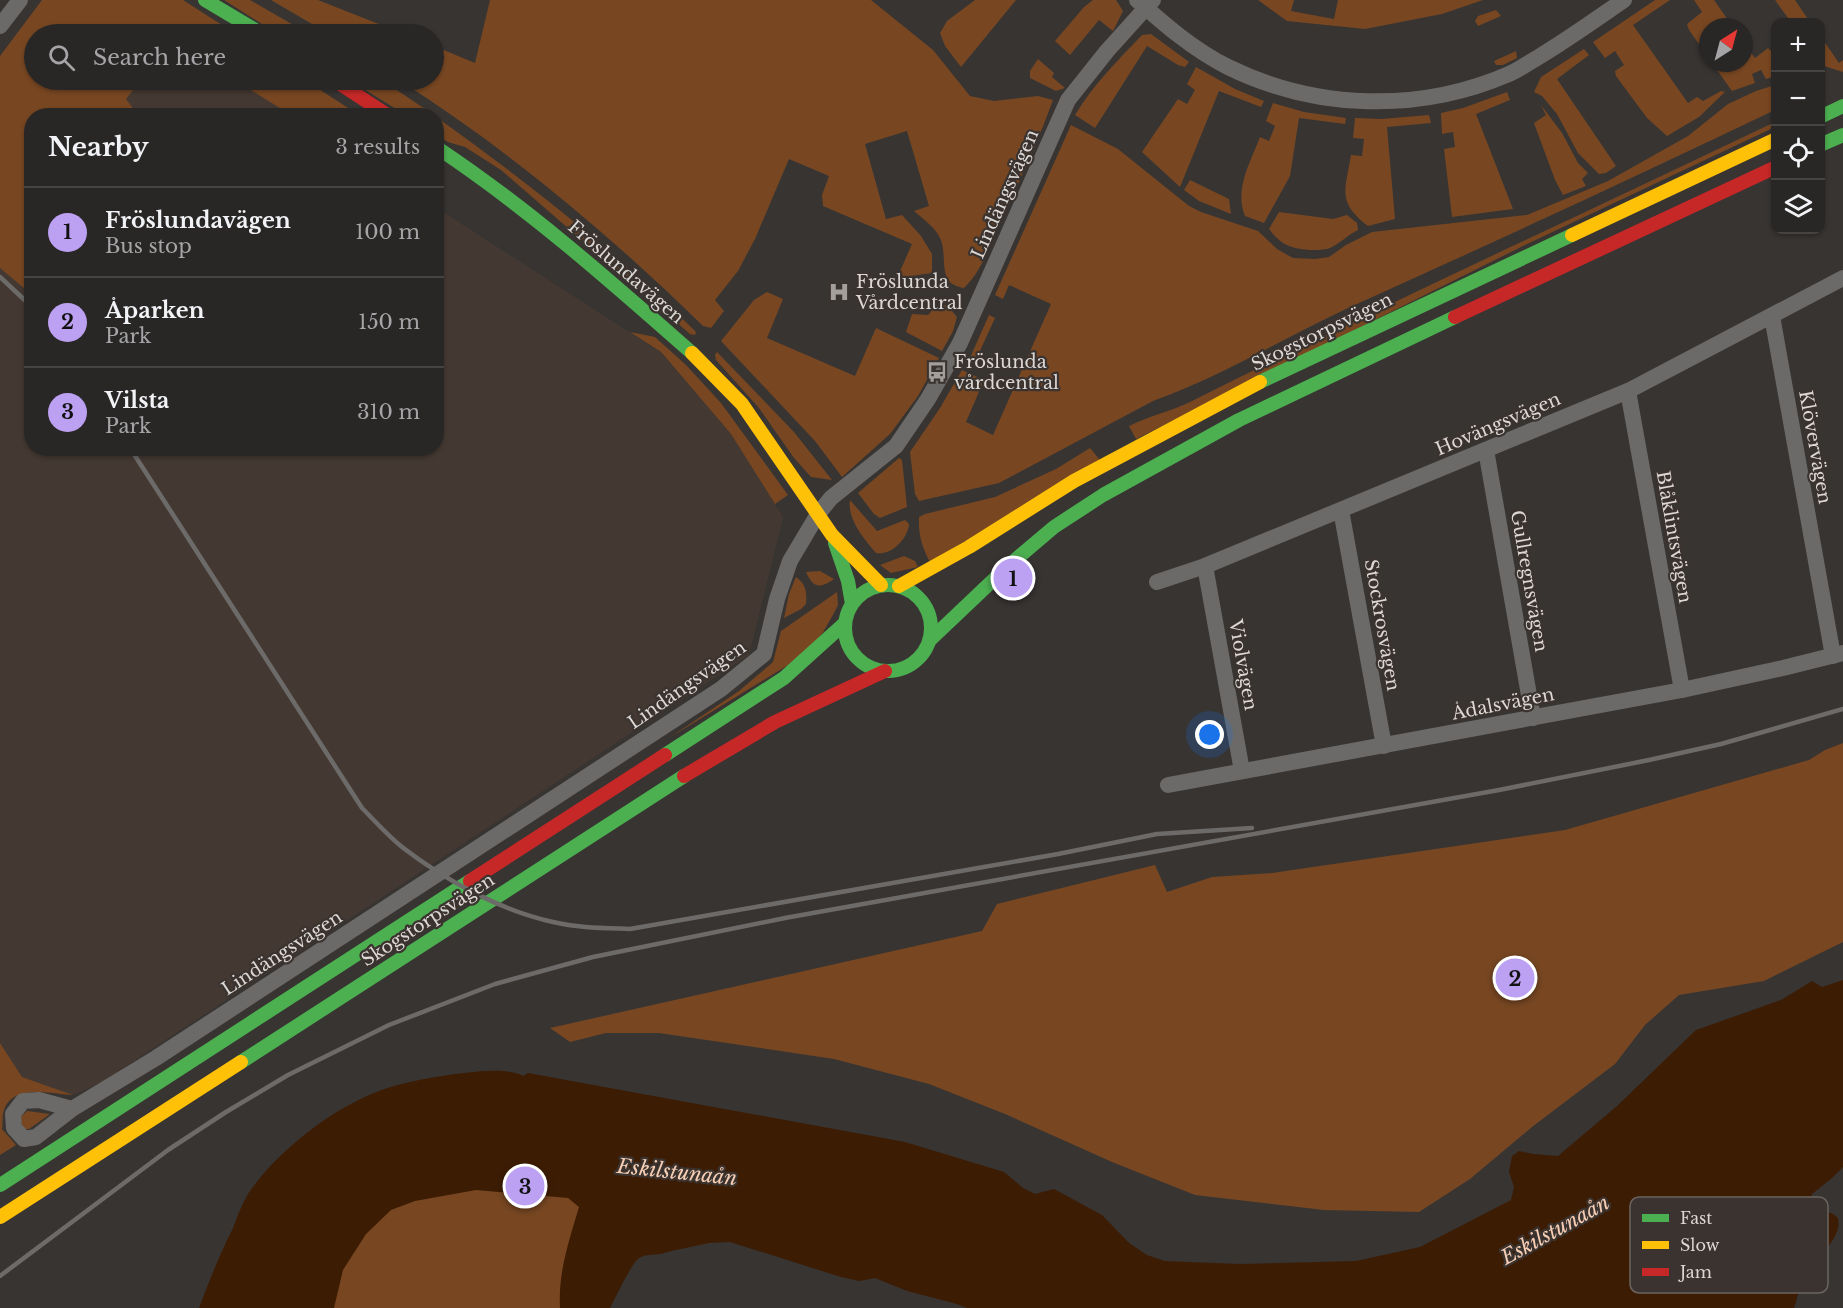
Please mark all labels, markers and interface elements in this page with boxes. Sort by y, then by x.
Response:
north arrow [1699,18,1753,72]
map controls [1771,18,1825,234]
button: + [1771,18,1825,72]
search box [24,24,444,90]
icon: search [45,41,78,74]
text: Search here [93,44,226,71]
button: − [1771,72,1825,126]
street label: Lindängsvägen [967,126,1043,262]
button: locate [1771,126,1825,180]
text: Nearby [48,131,149,163]
text: 3 results [336,135,420,159]
button: layers [1771,180,1825,234]
text: Fröslundavägen [105,207,291,234]
street label: Fröslundavägen [564,216,688,328]
text: 1 [63,220,72,244]
text: 100 m [355,220,420,244]
text: Bus stop [105,234,192,258]
place label: Fröslunda Vårdcentral [855,271,963,314]
hospital icon: Fröslunda Vårdcentral [827,280,851,304]
street label: Skogstorpsvägen [1248,288,1396,376]
text: Åparken [105,297,205,324]
text: 2 [61,310,74,334]
text: 150 m [358,310,420,334]
text: Park [105,324,151,348]
place label: Fröslunda vårdcentral [954,351,1059,394]
bus stop icon: Fröslunda vårdcentral [925,360,949,384]
text: Vilsta [105,387,169,414]
street label: Hovängsvägen [1432,388,1564,460]
street label: Klövervägen [1794,388,1836,506]
text: 3 [61,400,74,424]
text: 310 m [357,400,420,424]
text: Park [105,414,151,438]
street label: Blåklintsvägen [1652,469,1696,605]
street label: Gullregnsvägen [1506,508,1552,654]
pin: 1 [994,556,1032,600]
street label: Stockrosvägen [1360,558,1404,692]
street label: Violvägen [1224,617,1262,712]
street label: Lindängsvägen [624,636,750,734]
street label: Ådalsvägen [1449,682,1556,725]
your location [1195,720,1224,749]
street label: Skogstorpsvägen [357,869,499,971]
street label: Lindängsvägen [218,906,346,1000]
pin: 2 [1496,956,1534,1000]
water label: Eskilstunaån [615,1154,738,1190]
pin: 3 [506,1164,544,1208]
water label: Eskilstunaån [1496,1190,1614,1270]
legend [1630,1197,1828,1293]
text: Fast [1680,1208,1712,1228]
text: Slow [1680,1235,1720,1255]
text: Jam [1678,1262,1712,1282]

